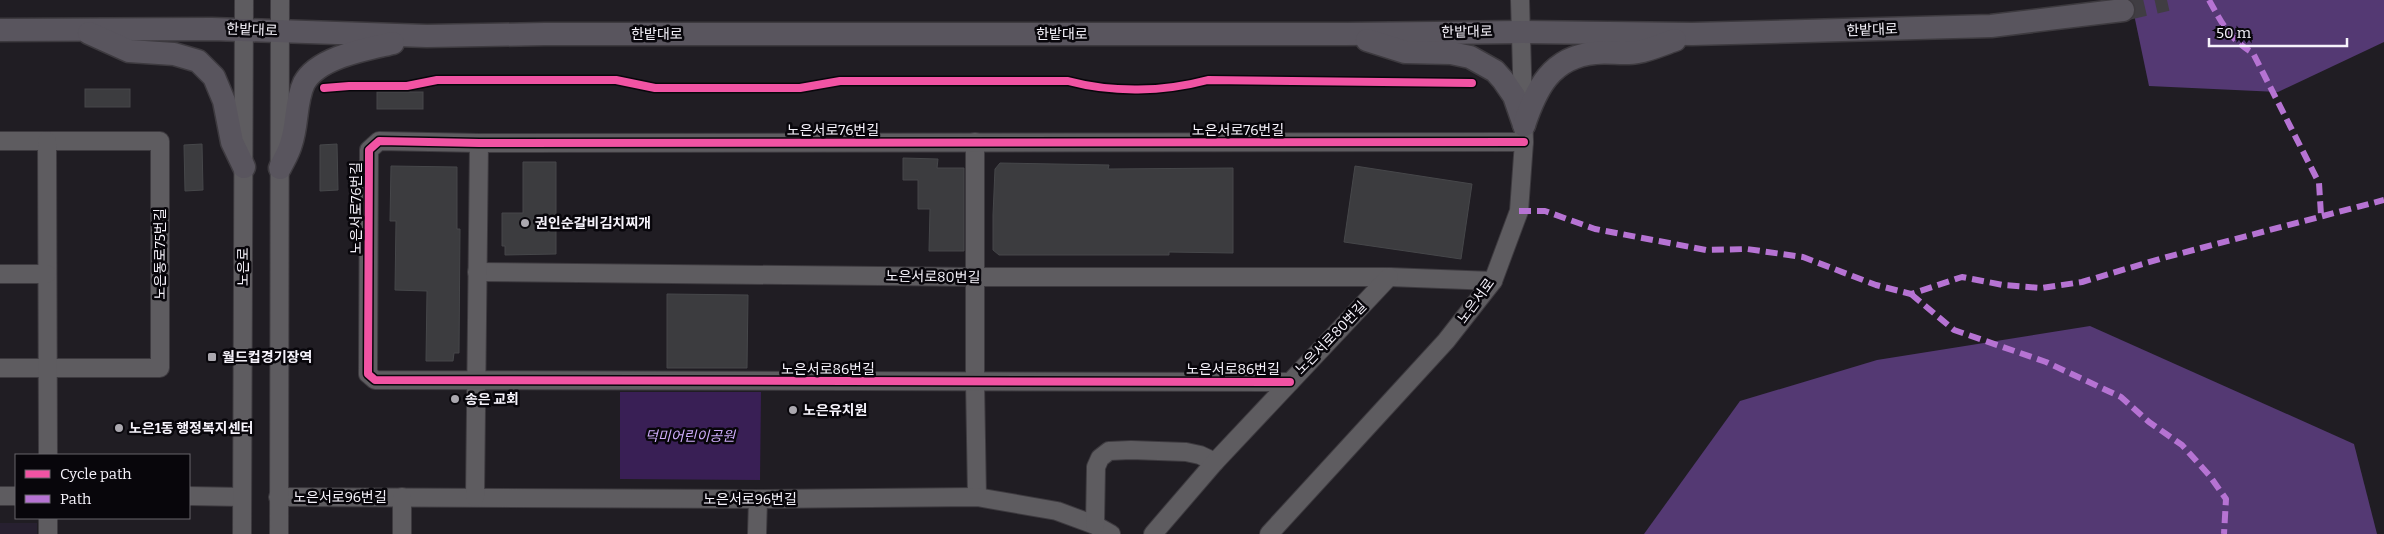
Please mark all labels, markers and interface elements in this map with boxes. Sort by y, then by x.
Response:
scale bar [2209,15,2346,47]
street label: 한밭대로 [226,21,278,39]
street label: 한밭대로 [1846,21,1898,39]
street label: 한밭대로 [1441,23,1493,41]
text: 50 m [2216,24,2252,42]
street label: 한밭대로 [631,26,683,43]
street label: 한밭대로 [1036,26,1088,43]
street label: 노은서로76번길 [787,122,879,139]
street label: 노은서로76번길 [1192,122,1284,139]
street label: 노은서로76번길 [348,162,365,254]
street label: 노은동로75번길 [152,208,169,300]
place label: 권인순갈비김치찌개 [535,215,651,232]
marker: 권인순갈비김치찌개 [519,217,531,229]
street label: 노은로 [235,248,252,286]
street label: 노은서로80번길 [886,268,980,286]
street label: 노은서로 [1454,275,1498,327]
street label: 노은서로80번길 [1292,298,1370,378]
place label: 월드컵경기장역 [222,349,312,366]
marker: 월드컵경기장역 [206,351,218,363]
street label: 노은서로86번길 [781,361,875,378]
street label: 노은서로86번길 [1186,361,1280,378]
place label: 송은 교회 [465,391,519,408]
marker: 송은 교회 [449,393,461,405]
place label: 노은유치원 [803,402,867,419]
marker: 노은유치원 [787,404,799,416]
place label: 노은1동 행정복지센터 [129,420,254,437]
marker: 노은1동 행정복지센터 [113,422,125,434]
park label: 덕미어린이공원 [645,428,736,445]
legend [15,454,190,519]
text: Cycle path [60,465,132,483]
street label: 노은서로96번길 [293,489,387,506]
text: Path [60,490,92,508]
street label: 노은서로96번길 [703,491,797,508]

